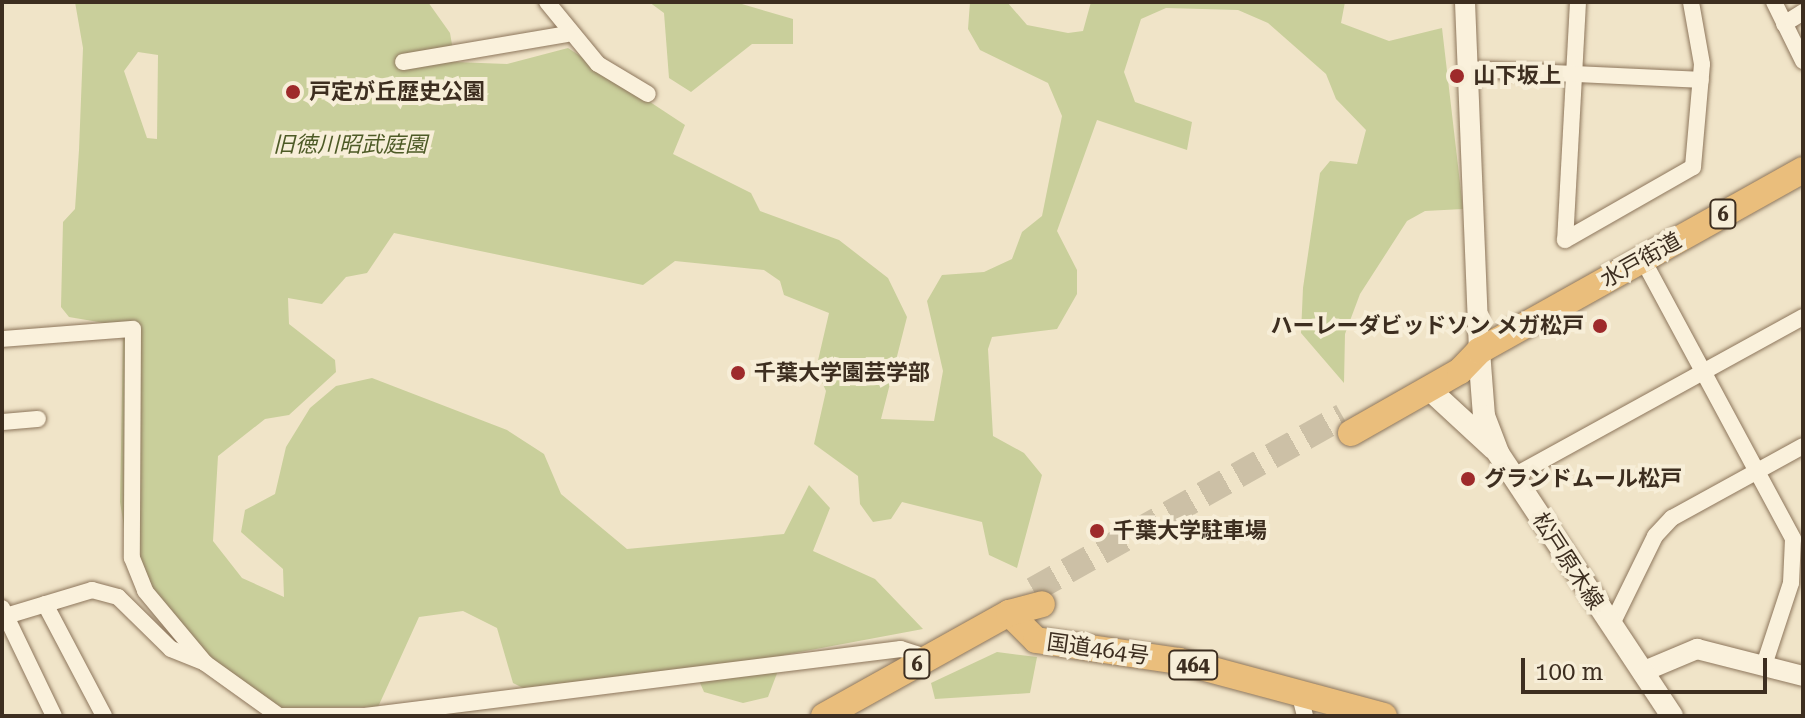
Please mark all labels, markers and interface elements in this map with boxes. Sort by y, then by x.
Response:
place label: 山下坂上 [1473,63,1561,89]
marker: 山下坂上 [1448,67,1466,85]
place label: 戸定が丘歴史公園 [309,79,485,105]
marker: 戸定が丘歴史公園 [284,83,302,101]
park label: 旧徳川昭武庭園 [273,132,427,158]
road number: 6 [1709,198,1737,230]
street label: 水戸街道 [1596,227,1686,293]
place label: ハーレーダビッドソン メガ松戸 [1270,313,1584,339]
marker: ハーレーダビッドソン メガ松戸 [1591,317,1609,335]
place label: 千葉大学園芸学部 [754,360,930,386]
marker: 千葉大学園芸学部 [729,364,747,382]
place label: グランドムール松戸 [1484,466,1682,492]
marker: グランドムール松戸 [1459,470,1477,488]
street label: 松戸原木線 [1527,508,1609,614]
place label: 千葉大学駐車場 [1113,518,1267,544]
marker: 千葉大学駐車場 [1088,522,1106,540]
street label: 国道464号 [1045,629,1151,669]
scale bar [1525,642,1771,692]
road number: 6 [903,648,931,680]
road number: 464 [1167,649,1219,681]
text: 100 m [1535,658,1603,686]

